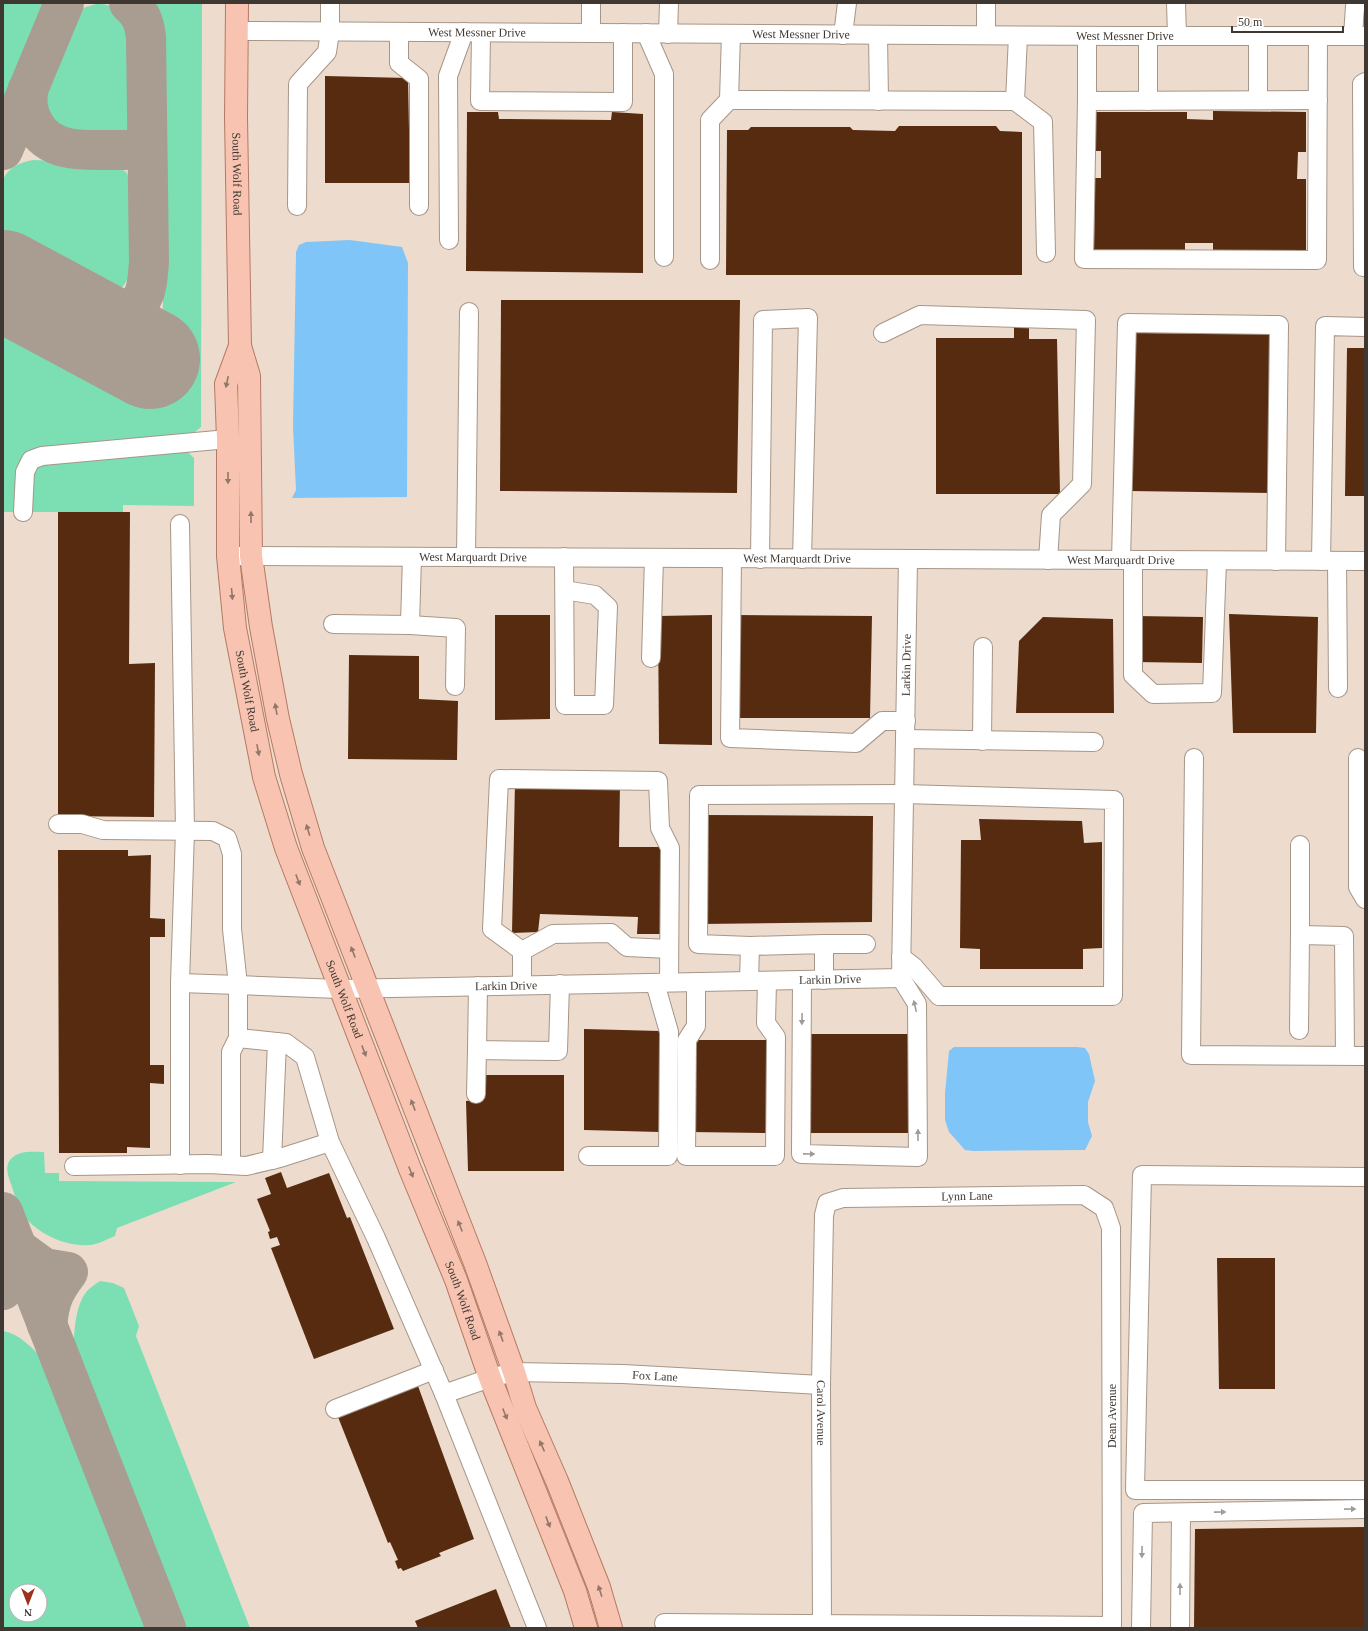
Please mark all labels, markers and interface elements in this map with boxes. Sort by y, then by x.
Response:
scale bar [1232,8,1343,34]
text: 50 m [1238,15,1263,29]
street label: West Messner Drive [428,25,526,40]
street label: West Messner Drive [752,27,850,41]
street label: West Messner Drive [1076,29,1174,43]
street label: South Wolf Road [229,132,245,216]
one-way arrow [224,376,230,389]
one-way arrow [225,472,231,485]
one-way arrow [248,510,254,523]
street label: West Marquardt Drive [419,550,527,564]
street label: West Marquardt Drive [743,551,851,566]
street label: West Marquardt Drive [1067,553,1175,567]
one-way arrow [229,588,235,600]
street label: Larkin Drive [899,634,914,696]
street label: South Wolf Road [232,649,262,733]
one-way arrow [273,703,279,715]
one-way arrow [256,744,262,756]
one-way arrow [305,823,311,835]
one-way arrow [296,875,302,887]
one-way arrow [349,945,355,957]
street label: South Wolf Road [323,958,366,1040]
street label: Larkin Drive [799,972,861,987]
street label: Larkin Drive [475,978,537,993]
one-way arrow [912,999,918,1012]
one-way arrow [799,1013,805,1026]
one-way arrow [361,1046,367,1058]
one-way arrow [409,1099,415,1111]
one-way arrow [915,1128,921,1141]
one-way arrow [803,1151,815,1158]
one-way arrow [409,1167,415,1179]
street label: Lynn Lane [941,1189,993,1203]
one-way arrow [457,1220,463,1232]
street label: South Wolf Road [442,1259,483,1342]
one-way arrow [498,1329,504,1341]
street label: Fox Lane [632,1368,678,1384]
street label: Carol Avenue [814,1380,828,1446]
street label: Dean Avenue [1105,1384,1119,1448]
one-way arrow [501,1408,508,1420]
one-way arrow [538,1439,544,1451]
one-way arrow [1344,1506,1357,1512]
one-way arrow [1214,1509,1227,1515]
one-way arrow [545,1516,551,1528]
one-way arrow [1139,1546,1145,1559]
one-way arrow [1177,1582,1183,1595]
north arrow [8,1583,48,1623]
one-way arrow [596,1584,602,1596]
text: N [24,1607,32,1619]

